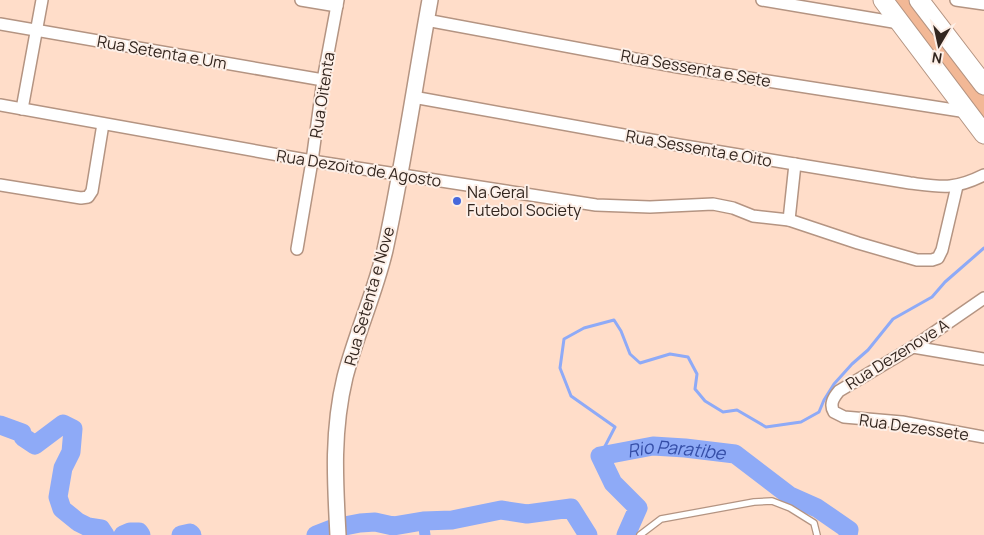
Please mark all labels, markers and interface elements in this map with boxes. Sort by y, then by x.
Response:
north arrow [914,20,964,70]
street label: Rua Setenta e Um [95,30,229,74]
street label: Rua Sessenta e Sete [619,44,773,92]
text: N [930,48,943,69]
street label: Rua Oitenta [304,50,340,140]
street label: Rua Sessenta e Oito [624,124,774,172]
street label: Rua Dezoito de Agosto [275,144,443,192]
place label: Na Geral Futebol Society [467,181,582,221]
marker: Na Geral Futebol Society [451,195,463,207]
street label: Rua Setenta e Nove [339,224,399,368]
street label: Rua Dezenove A [841,313,953,395]
street label: Rua Dezessete [858,408,970,446]
water label: Rio Paratibe [625,434,728,465]

